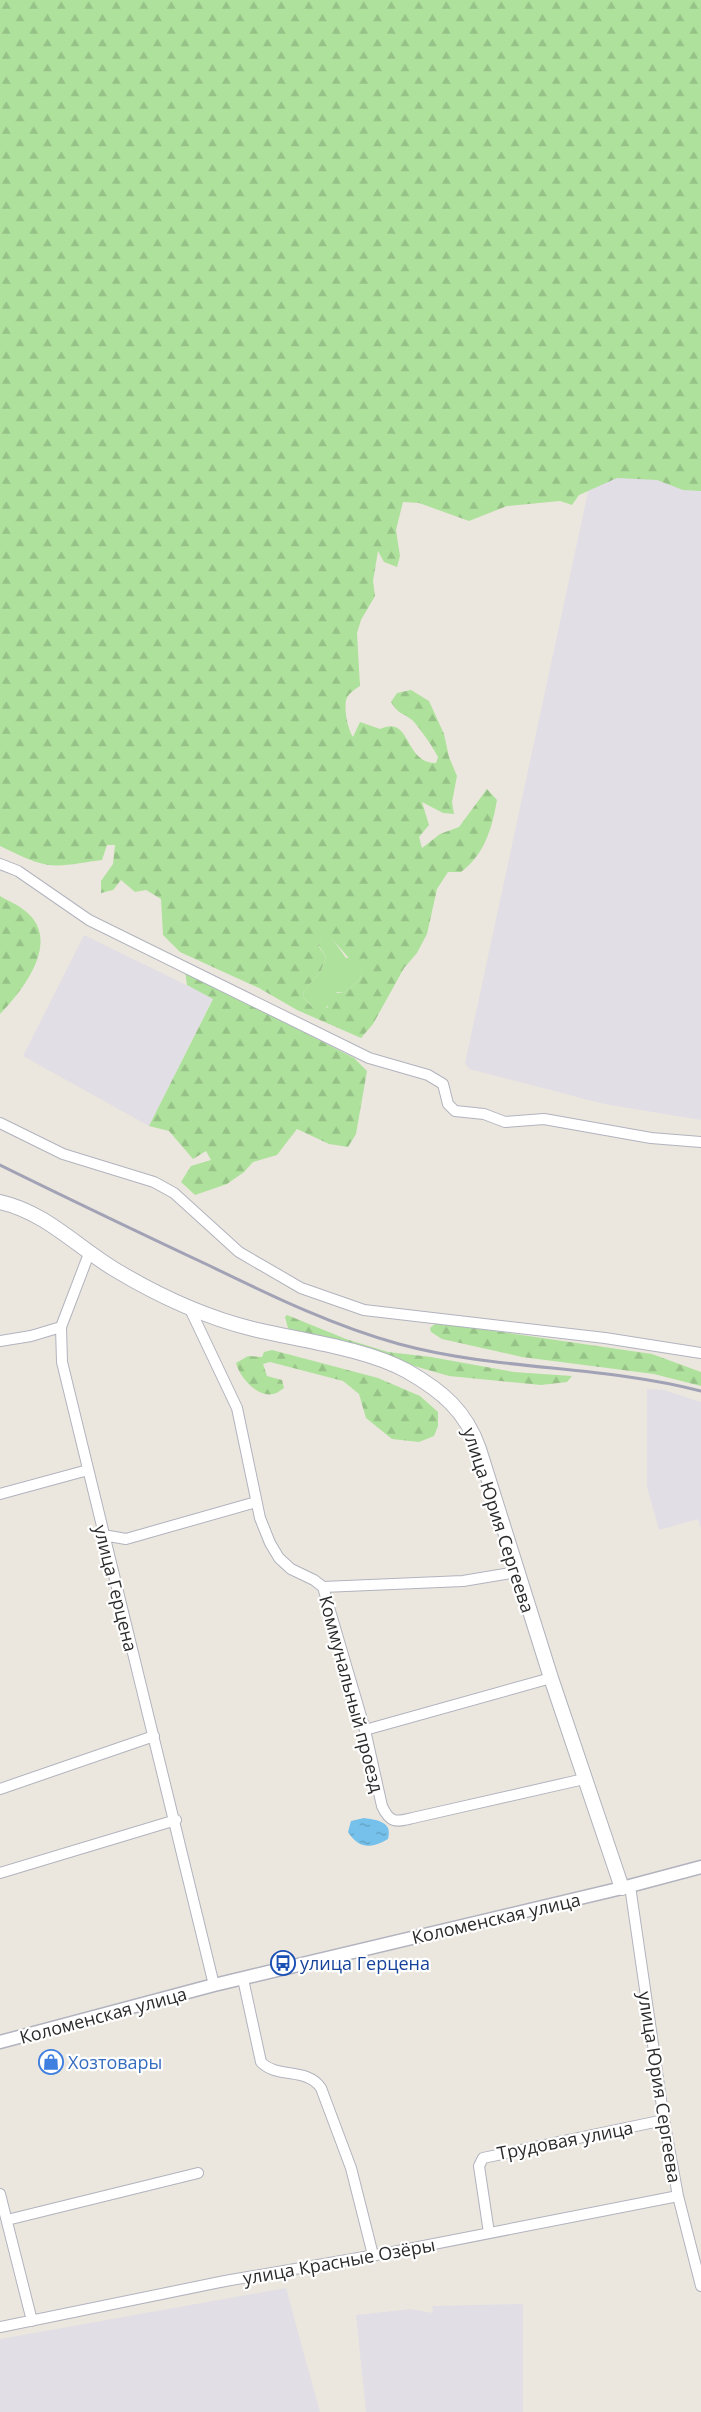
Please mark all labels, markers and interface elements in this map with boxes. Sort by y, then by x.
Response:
street label: улица Юрия Сергеева [458,1424,540,1616]
street label: улица Герцена [89,1522,143,1654]
street label: Коммунальный проезд [314,1593,390,1795]
street label: Коломенская улица [409,1887,583,1949]
bus stop icon: улица Герцена [270,1950,296,1976]
place label: улица Герцена [300,1951,430,1975]
street label: Коломенская улица [17,1981,189,2049]
street label: улица Юрия Сергеева [633,1990,687,2184]
shop icon: Хозтовары [38,2049,64,2075]
place label: Хозтовары [68,2050,162,2074]
street label: Трудовая улица [495,2115,635,2165]
street label: улица Красные Озёры [241,2232,437,2290]

